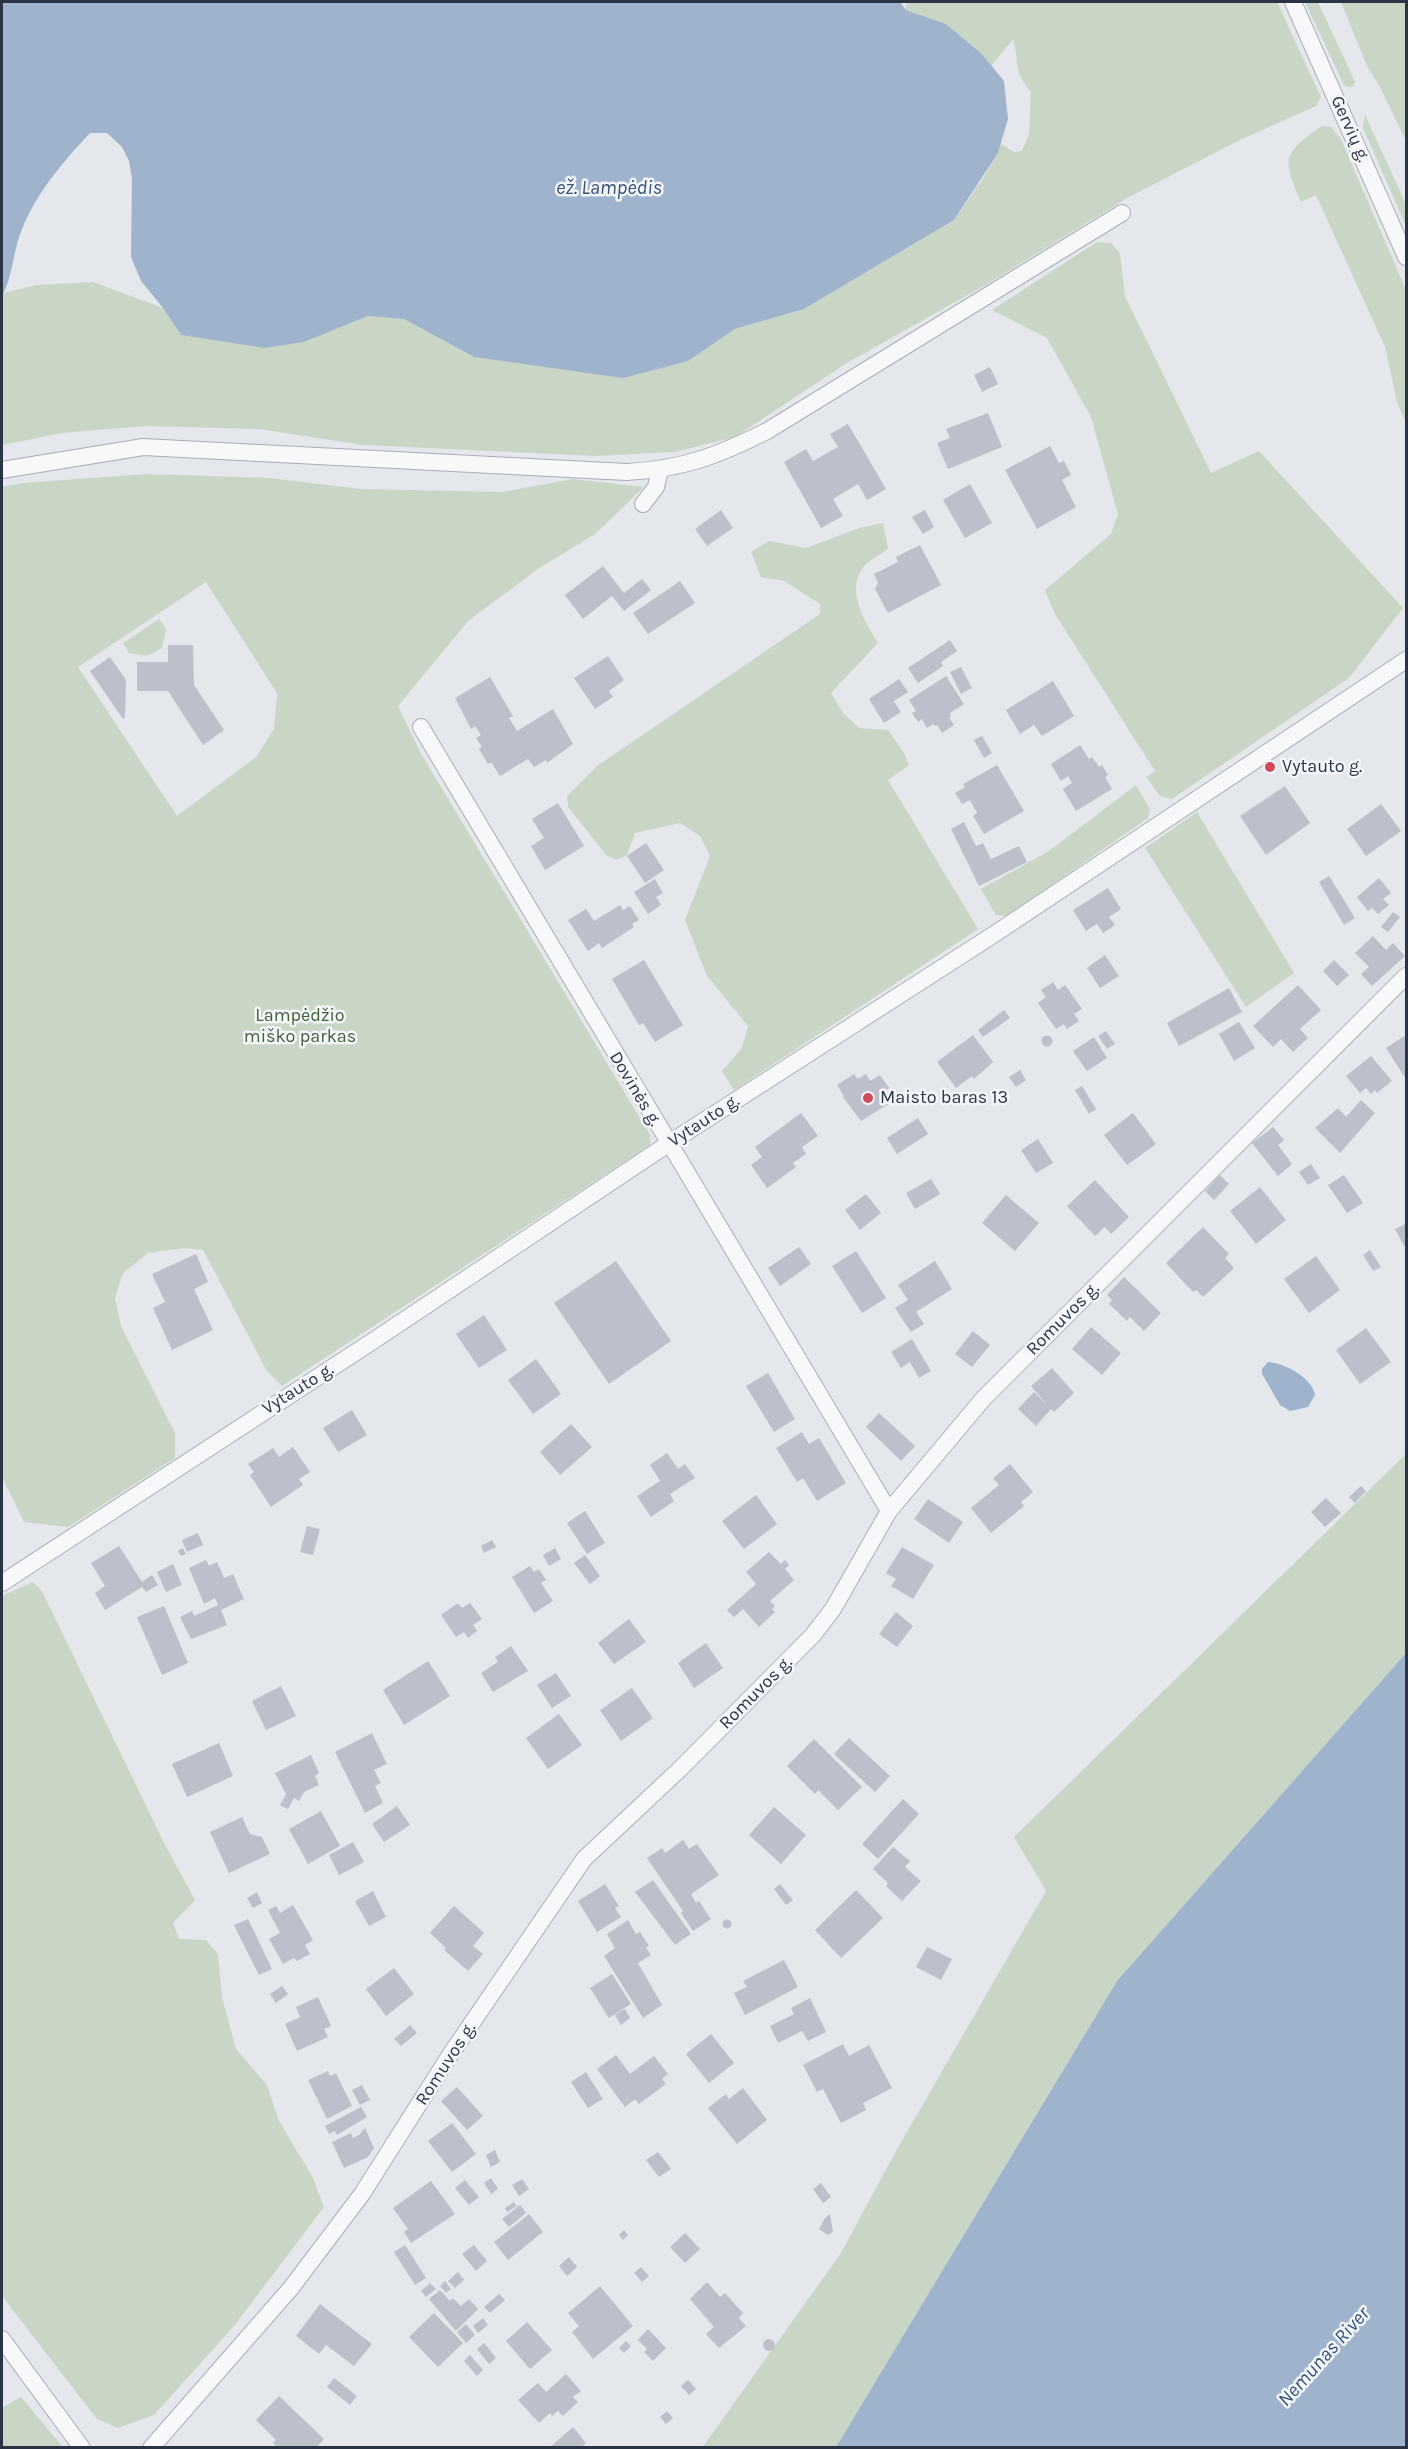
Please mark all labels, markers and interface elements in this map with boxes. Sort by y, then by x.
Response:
street label: Gervių g. [1326,92,1374,166]
water label: ež. Lampėdis [556,176,662,200]
place label: Vytauto g. [1282,756,1362,778]
marker: Vytauto g. [1263,760,1277,774]
park label: Lampėdžio miško parkas [244,1005,356,1048]
street label: Dovinės g. [604,1048,666,1130]
place label: Maisto baras 13 [880,1087,1008,1109]
street label: Vytauto g. [664,1090,744,1152]
marker: Maisto baras 13 [861,1091,875,1105]
street label: Romuvos g. [1022,1278,1104,1360]
street label: Vytauto g. [258,1359,338,1419]
street label: Romuvos g. [715,1652,797,1734]
street label: Romuvos g. [411,2018,481,2110]
water label: Nemunas River [1273,2302,1375,2412]

